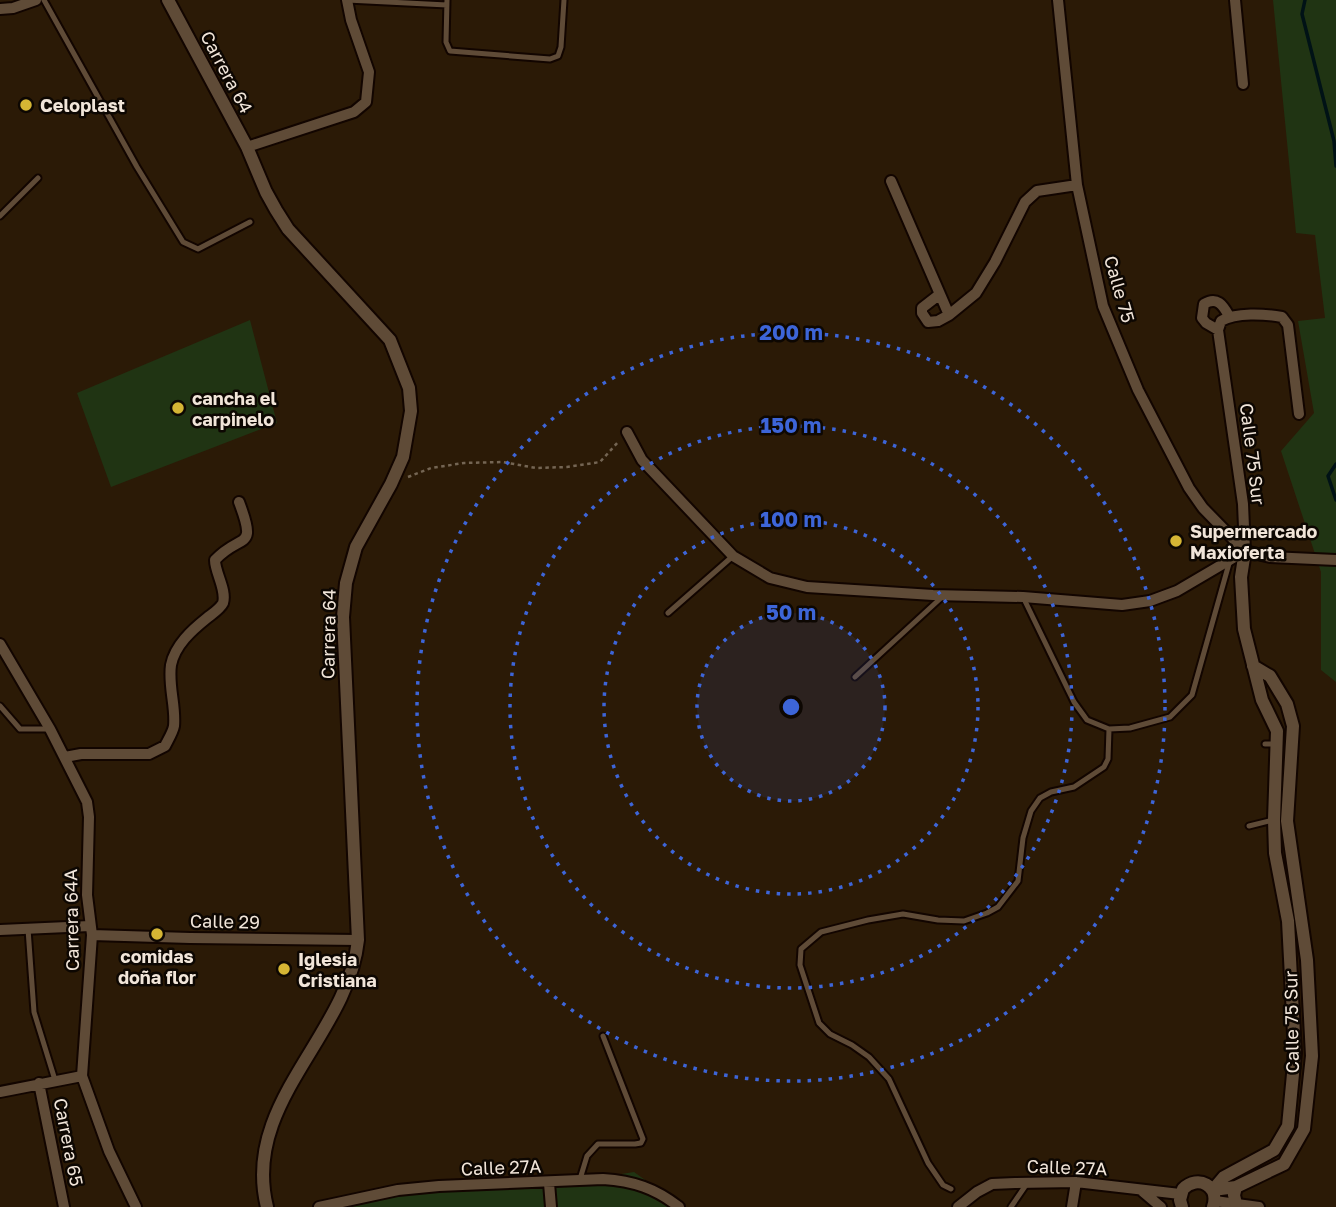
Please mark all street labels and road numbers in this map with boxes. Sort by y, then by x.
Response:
street label: Carrera 64 [196,27,258,117]
street label: Calle 75 [1100,253,1140,325]
street label: Calle 75 Sur [1236,402,1270,506]
street label: Carrera 64 [316,589,340,679]
street label: Carrera 64A [59,869,83,971]
street label: Calle 29 [190,909,260,933]
street label: Calle 75 Sur [1279,971,1303,1073]
street label: Carrera 65 [50,1096,88,1188]
street label: Calle 27A [460,1155,542,1179]
street label: Calle 27A [1026,1155,1108,1179]

